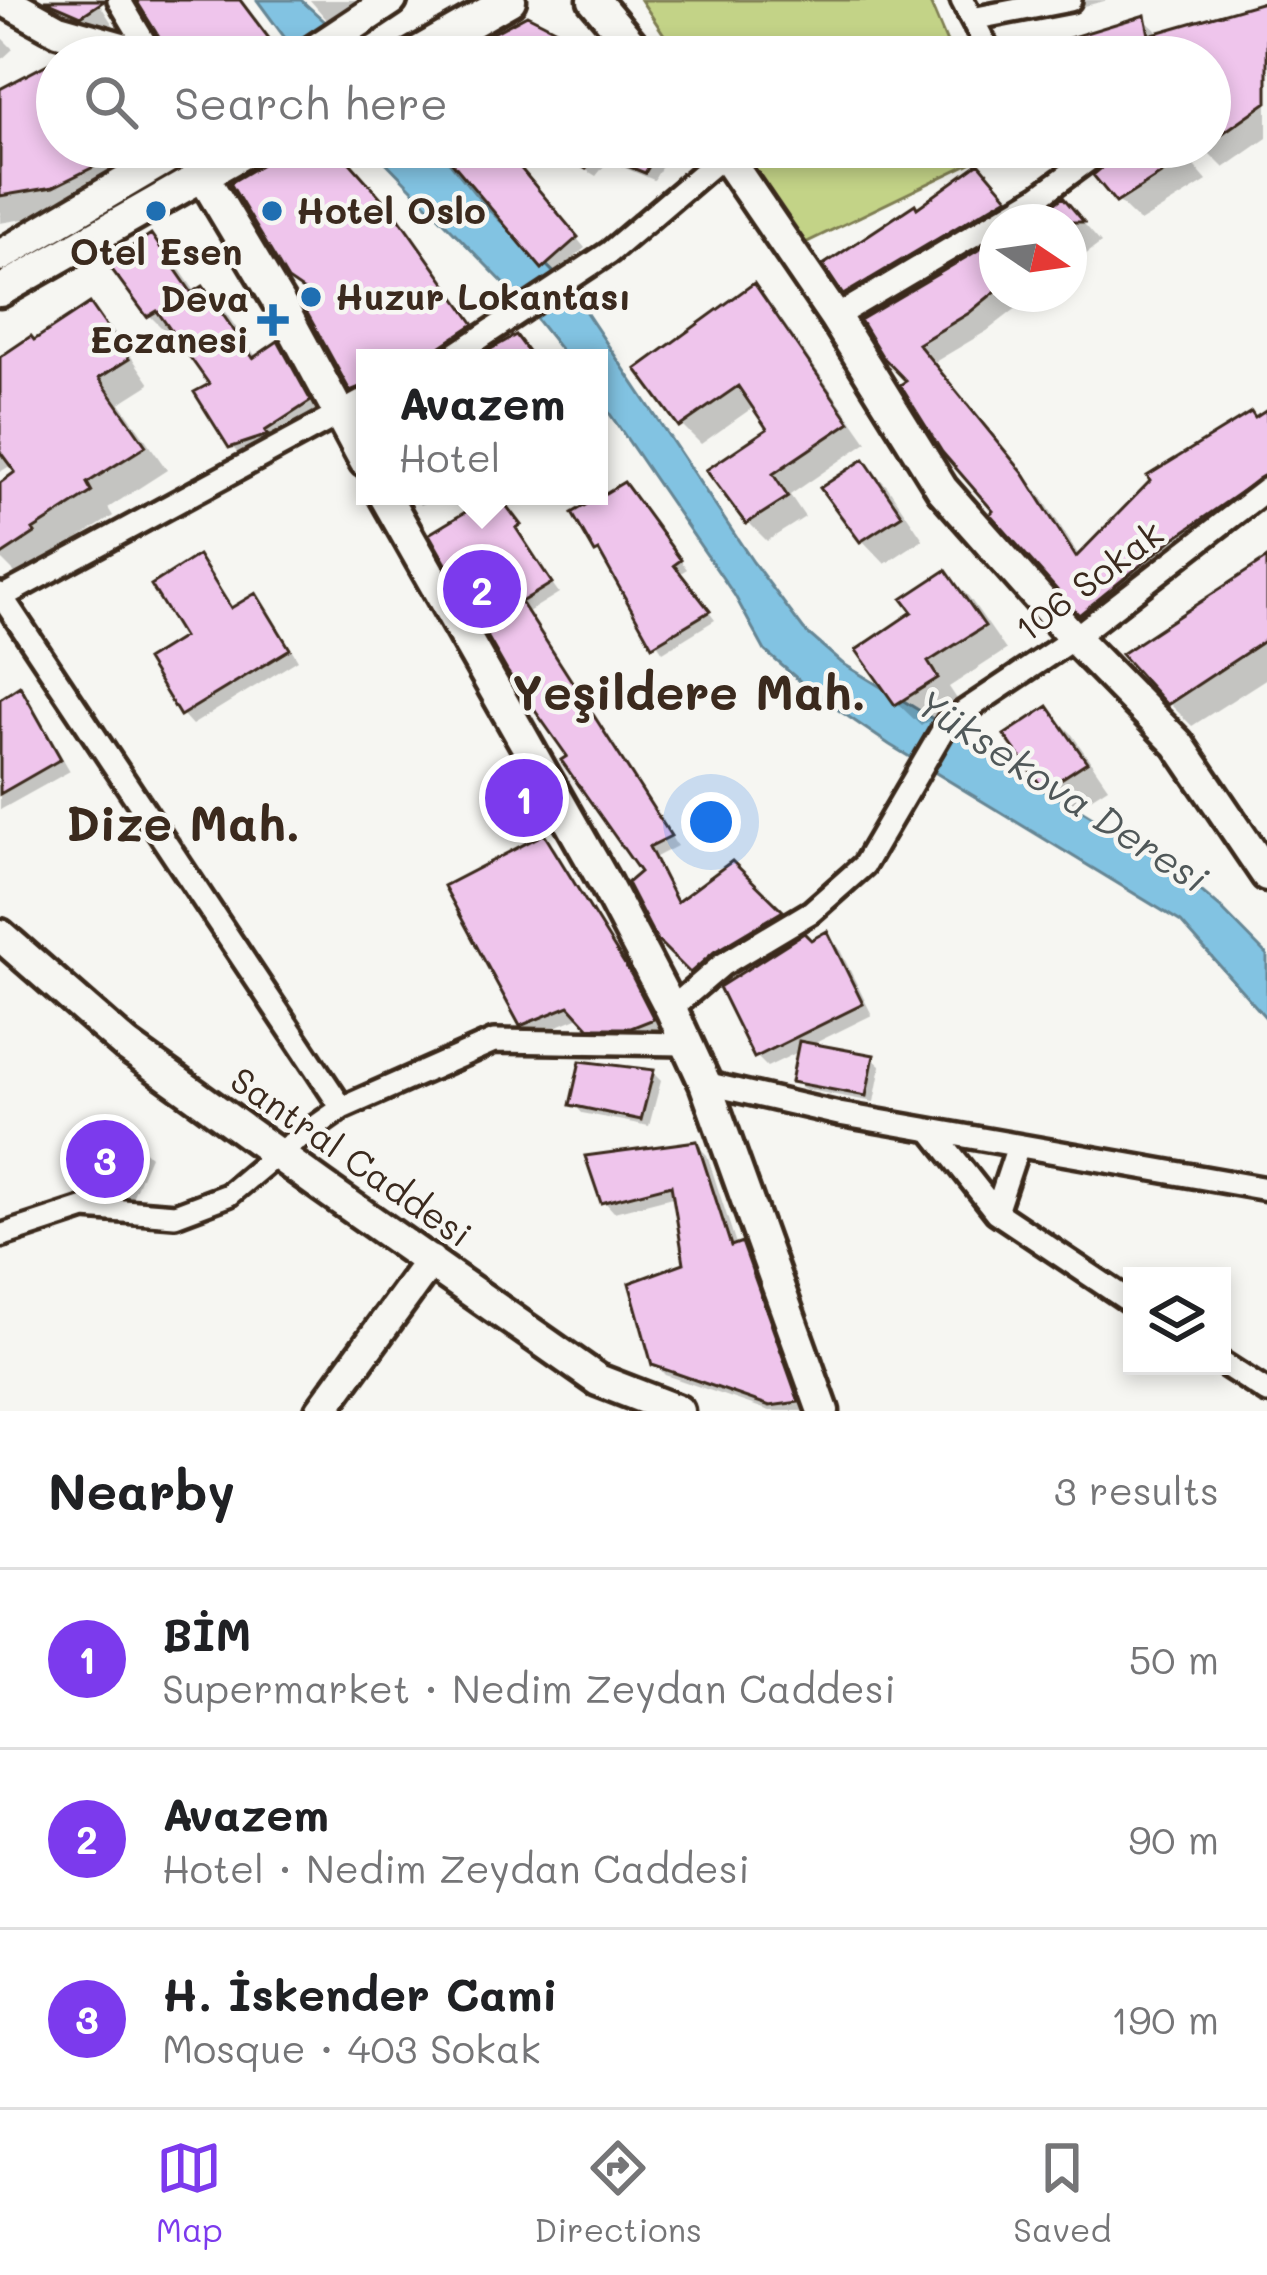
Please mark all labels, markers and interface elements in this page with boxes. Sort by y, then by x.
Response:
search box [36,36,1231,168]
icon: search [78,69,144,135]
text: Search here [174,73,448,131]
place label: Hotel Oslo [296,186,486,233]
marker: Otel Esen [143,198,169,224]
marker: Hotel Oslo [259,198,285,224]
north arrow [979,204,1087,312]
place label: Otel Esen [70,227,242,274]
place label: Huzur Lokantası [335,272,631,319]
place label: Deva Eczanesi [90,274,249,362]
marker: Huzur Lokantası [298,284,324,310]
marker: Deva Eczanesi [260,307,286,333]
popup [356,349,608,505]
text: Avazem [399,373,565,431]
text: Hotel [399,431,501,482]
street label: 106 Sokak [1005,509,1172,651]
pin: 2 [443,544,521,634]
district label: Yeşildere Mah. [512,660,866,723]
water label: Yüksekova Deresi [907,676,1218,903]
pin: 1 [485,753,563,843]
district label: Dize Mah. [66,791,300,853]
your location [681,792,741,852]
street label: Santral Caddesi [222,1055,482,1257]
pin: 3 [66,1114,144,1204]
map controls [1123,1267,1231,1375]
button: layers [1123,1267,1231,1375]
text: Nearby [48,1456,235,1523]
text: 3 results [1054,1464,1219,1515]
text: BİM [162,1604,252,1662]
text: 1 [78,1633,96,1684]
text: 50 m [1129,1633,1219,1684]
text: Supermarket · Nedim Zeydan Caddesi [162,1662,896,1713]
text: Avazem [162,1784,329,1842]
text: 2 [76,1813,98,1864]
text: 90 m [1128,1813,1219,1864]
text: Hotel · Nedim Zeydan Caddesi [162,1842,750,1893]
text: H. İskender Cami [162,1964,558,2022]
text: 3 [75,1993,99,2044]
text: 190 m [1111,1993,1219,2044]
text: Mosque · 403 Sokak [162,2022,541,2073]
tab: Map [156,2135,223,2250]
tab: Directions [534,2135,702,2250]
tab: Saved [1013,2135,1111,2250]

